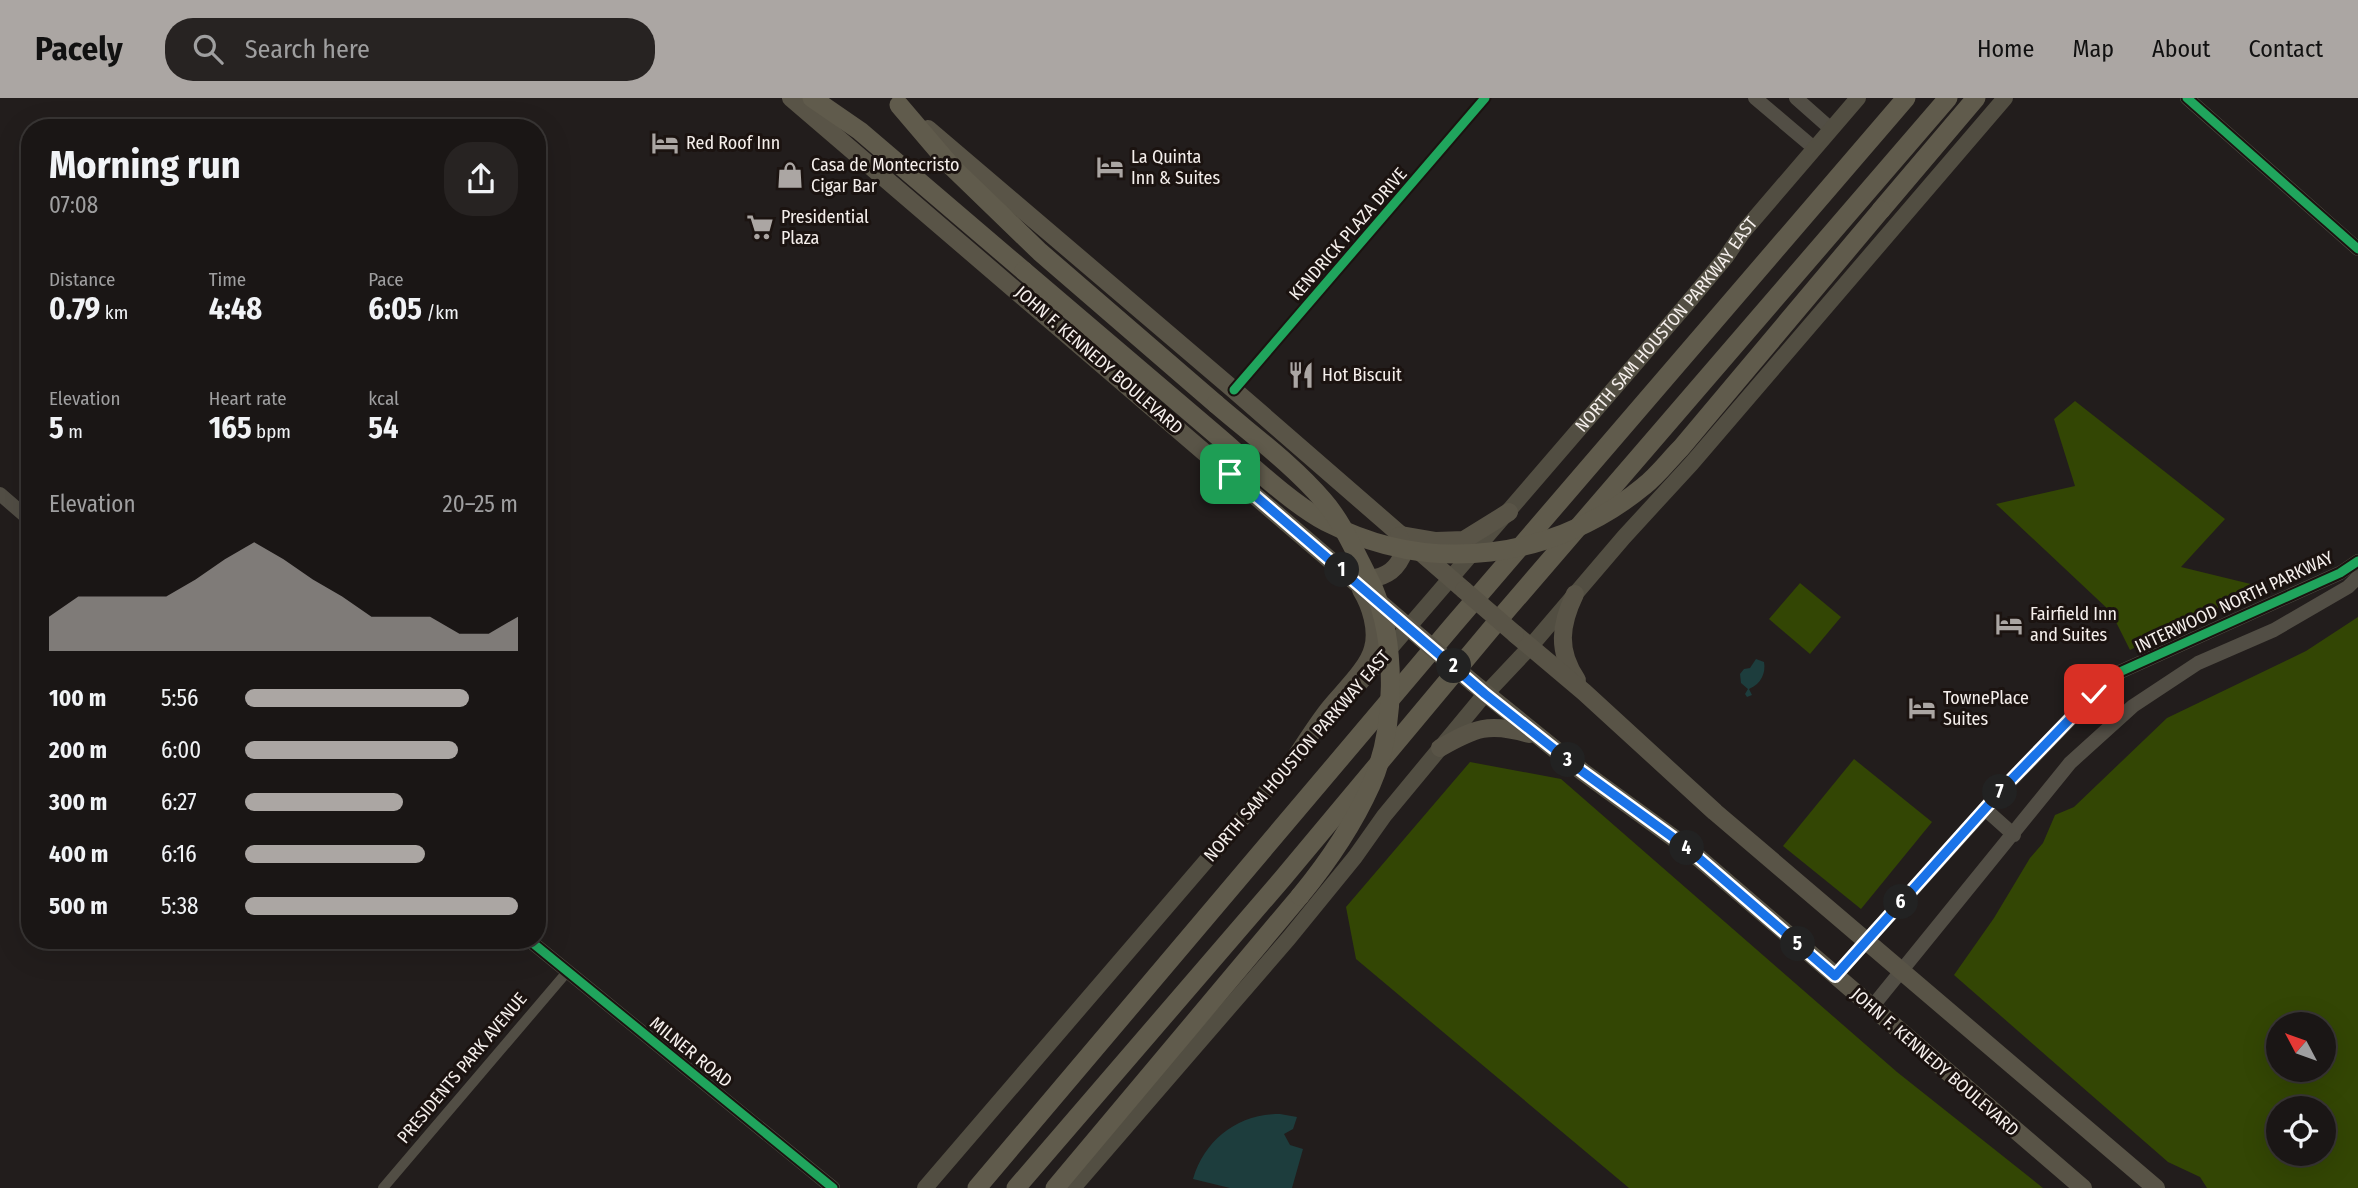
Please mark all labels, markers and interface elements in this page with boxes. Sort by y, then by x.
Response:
search box [165,18,655,81]
text: Pacely [35,29,123,69]
icon: search [189,30,227,68]
text: Search here [245,34,370,65]
text: Home [1977,35,2034,63]
text: Map [2072,35,2114,63]
text: About [2152,35,2210,63]
text: Contact [2248,35,2323,63]
hotel icon: Red Roof Inn [650,128,680,158]
place label: Red Roof Inn [686,132,780,154]
text: Morning run [49,142,241,188]
button: share [444,142,518,216]
place label: La Quinta Inn & Suites [1131,146,1221,189]
hotel icon: La Quinta Inn & Suites [1095,152,1125,182]
place label: Casa de Montecristo Cigar Bar [811,154,960,197]
shop icon: Casa de Montecristo Cigar Bar [775,160,805,190]
street label: KENDRICK PLAZA DRIVE [1284,163,1412,305]
text: 07:08 [49,191,98,219]
place label: Presidential Plaza [781,206,869,249]
supermarket icon: Presidential Plaza [745,212,775,242]
street label: NORTH SAM HOUSTON PARKWAY EAST [1570,212,1762,437]
text: Distance [49,268,116,291]
text: Time [209,268,246,291]
text: Pace [368,268,404,291]
street label: JOHN F. KENNEDY BOULEVARD [1011,281,1187,439]
text: 0.79 [49,291,100,327]
text: 4:48 [209,291,262,327]
text: 6:05 [368,291,422,327]
text: km [100,301,128,324]
text: /km [422,301,459,324]
restaurant icon: Hot Biscuit [1286,360,1316,390]
place label: Hot Biscuit [1322,364,1402,386]
text: Elevation [49,387,121,410]
text: Heart rate [209,387,287,410]
text: kcal [368,387,399,410]
text: 5 [49,410,64,446]
text: 165 [209,410,252,446]
text: 54 [368,410,398,446]
text: m [64,420,83,443]
text: bpm [252,420,291,443]
pin [1200,444,1260,504]
icon: arrive [1211,455,1249,493]
text: Elevation [49,490,136,518]
text: 20–25 m [443,490,518,518]
street label: INTERWOOD NORTH PARKWAY [2131,546,2337,658]
pin: 1 [1324,552,1360,588]
text: 1 [1337,558,1346,581]
place label: Fairfield Inn and Suites [2030,603,2117,646]
hotel icon: Fairfield Inn and Suites [1994,609,2024,639]
street label: NORTH SAM HOUSTON PARKWAY EAST [1199,645,1395,866]
pin: 2 [1436,648,1472,684]
text: 2 [1449,654,1458,677]
pin [2064,664,2124,724]
icon: check [2075,675,2113,713]
text: 100 m [49,684,106,712]
text: 5:56 [161,684,199,712]
place label: TownePlace Suites [1943,687,2029,730]
hotel icon: TownePlace Suites [1907,693,1937,723]
text: 200 m [49,736,107,764]
text: 6:00 [161,736,201,764]
pin: 3 [1550,742,1586,778]
text: 3 [1563,748,1572,771]
pin: 7 [1982,774,2018,810]
text: 7 [1995,780,2004,803]
text: 300 m [49,788,107,816]
text: 6:27 [161,788,197,816]
pin: 4 [1670,830,1704,866]
text: 4 [1682,836,1691,859]
text: 400 m [49,840,108,868]
text: 6:16 [161,840,197,868]
pin: 6 [1884,884,1918,920]
text: 6 [1896,890,1905,913]
text: 500 m [49,892,108,920]
text: 5:38 [161,892,199,920]
pin: 5 [1780,926,1815,962]
text: 5 [1793,932,1802,955]
street label: JOHN F. KENNEDY BOULEVARD [1847,983,2023,1141]
street label: PRESIDENTS PARK AVENUE [392,988,532,1148]
street label: MILNER ROAD [645,1012,737,1092]
north arrow [2266,1012,2336,1082]
map controls [2266,1012,2336,1166]
button: locate [2266,1096,2336,1166]

